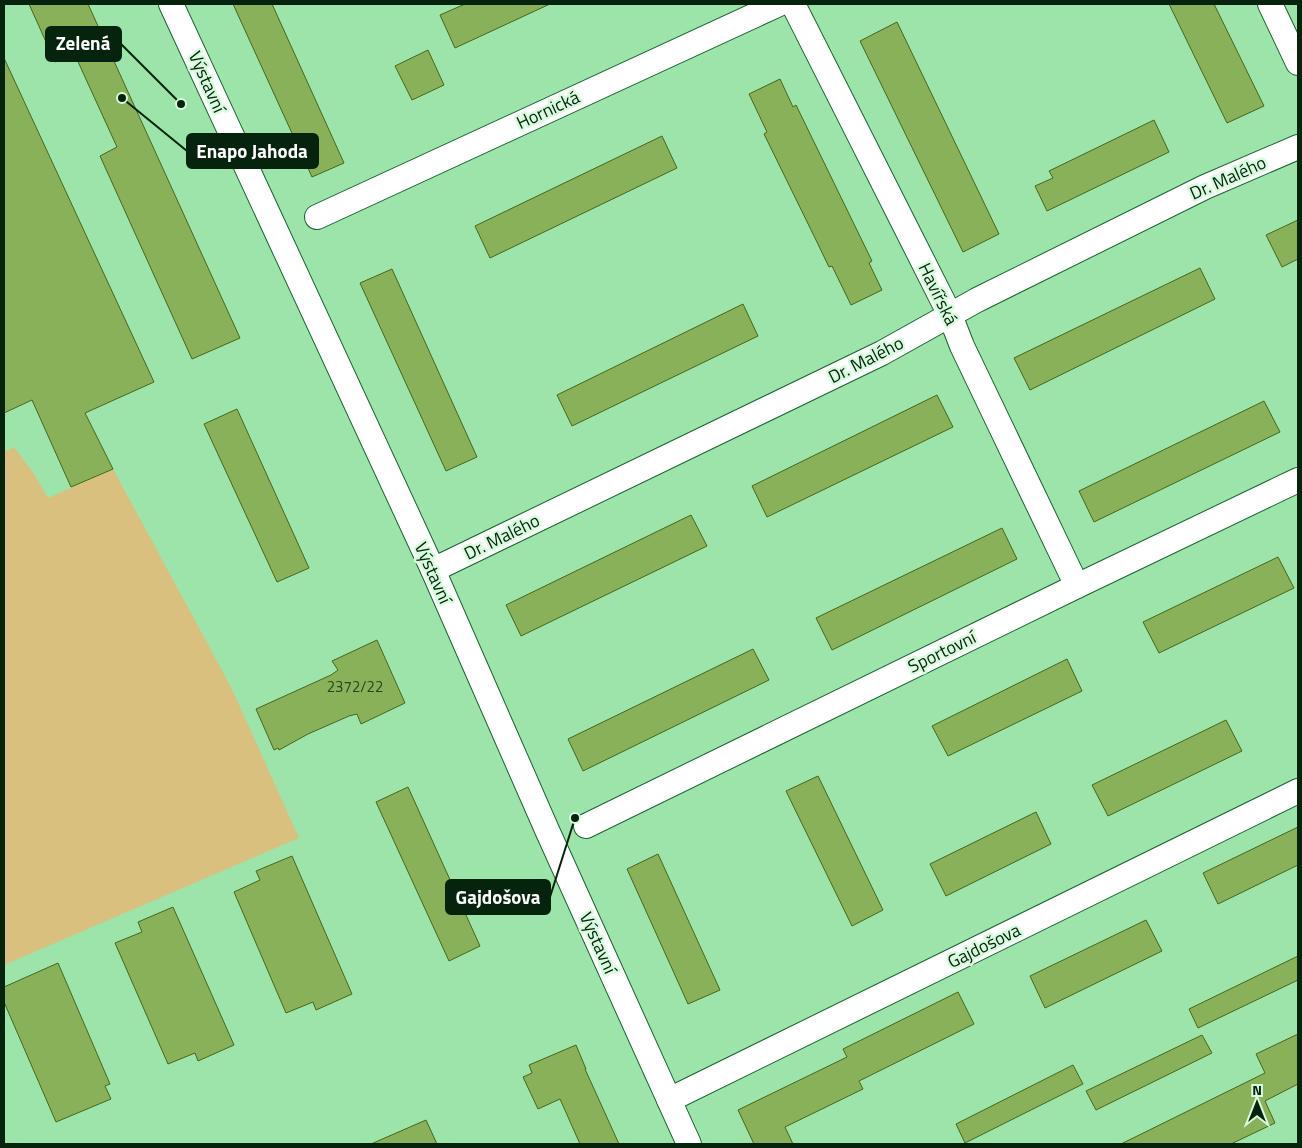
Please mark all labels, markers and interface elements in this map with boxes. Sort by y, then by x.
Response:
callout: Zelená [46,27,121,61]
text: Zelená [56,28,111,57]
street label: Výstavní [182,47,234,119]
street label: Hornická [512,83,584,136]
callout: Enapo Jahoda [187,134,318,168]
text: Enapo Jahoda [196,136,308,165]
street label: Dr. Malého [1185,149,1270,206]
street label: Havířská [912,258,965,330]
street label: Dr. Malého [823,329,908,390]
street label: Dr. Malého [459,507,544,566]
street label: Výstavní [408,538,460,610]
street label: Sportovní [903,623,982,680]
house number: 2372/22 [327,675,383,698]
callout: Gajdošova [446,880,550,914]
text: Gajdošova [456,882,541,911]
street label: Výstavní [573,908,625,980]
street label: Gajdošova [943,916,1025,975]
north arrow [1232,1078,1282,1128]
text: N [1252,1079,1262,1100]

